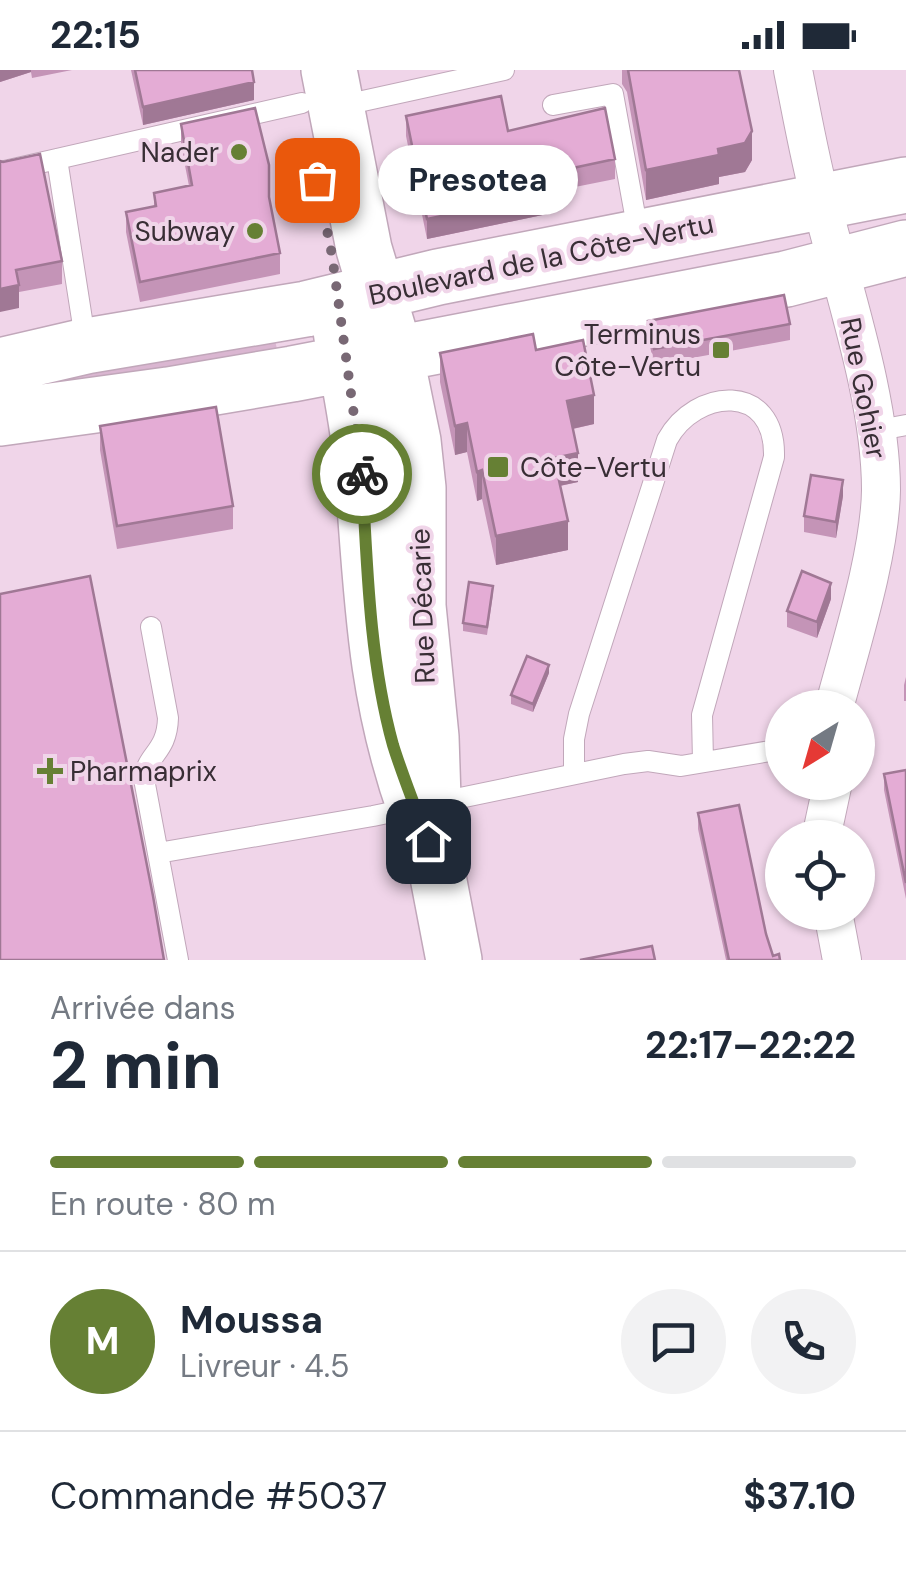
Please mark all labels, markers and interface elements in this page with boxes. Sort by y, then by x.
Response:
text: 22:15 [50,10,141,60]
place label: Nader [141,134,219,171]
pin [275,138,360,223]
marker: Nader [228,141,250,163]
callout: Presotea [377,145,577,215]
icon: bag [290,153,345,208]
text: Presotea [408,159,548,201]
street label: Boulevard de la Côte-Vertu [365,205,717,314]
place label: Subway [134,213,235,250]
marker: Subway [244,220,266,242]
street label: Rue Gohier [832,314,895,462]
place label: Terminus Côte-Vertu [554,316,701,385]
marker: Terminus Côte-Vertu [710,339,732,361]
courier [312,424,412,524]
icon: bike [335,447,390,502]
place label: Côte-Vertu [520,449,667,486]
marker: Côte-Vertu [485,454,511,480]
street label: Rue Décarie [401,528,444,684]
north arrow [765,690,875,800]
map controls [765,690,875,930]
place label: Pharmaprix [70,753,217,790]
marker: Pharmaprix [39,760,61,782]
pin [386,799,471,884]
icon: home [401,814,456,869]
button: locate [765,820,875,930]
text: Arrivée dans [50,987,235,1029]
text: 22:17–22:22 [645,1020,856,1070]
text: 2 min [50,1024,222,1108]
text: En route · 80 m [50,1183,276,1225]
button: chat [621,1289,726,1394]
button: phone [751,1289,856,1394]
text: Moussa [180,1295,323,1345]
text: M [86,1316,119,1366]
text: Livreur · 4.5 [180,1345,350,1387]
text: Commande #5037 [50,1471,387,1521]
text: $37.10 [743,1471,856,1521]

